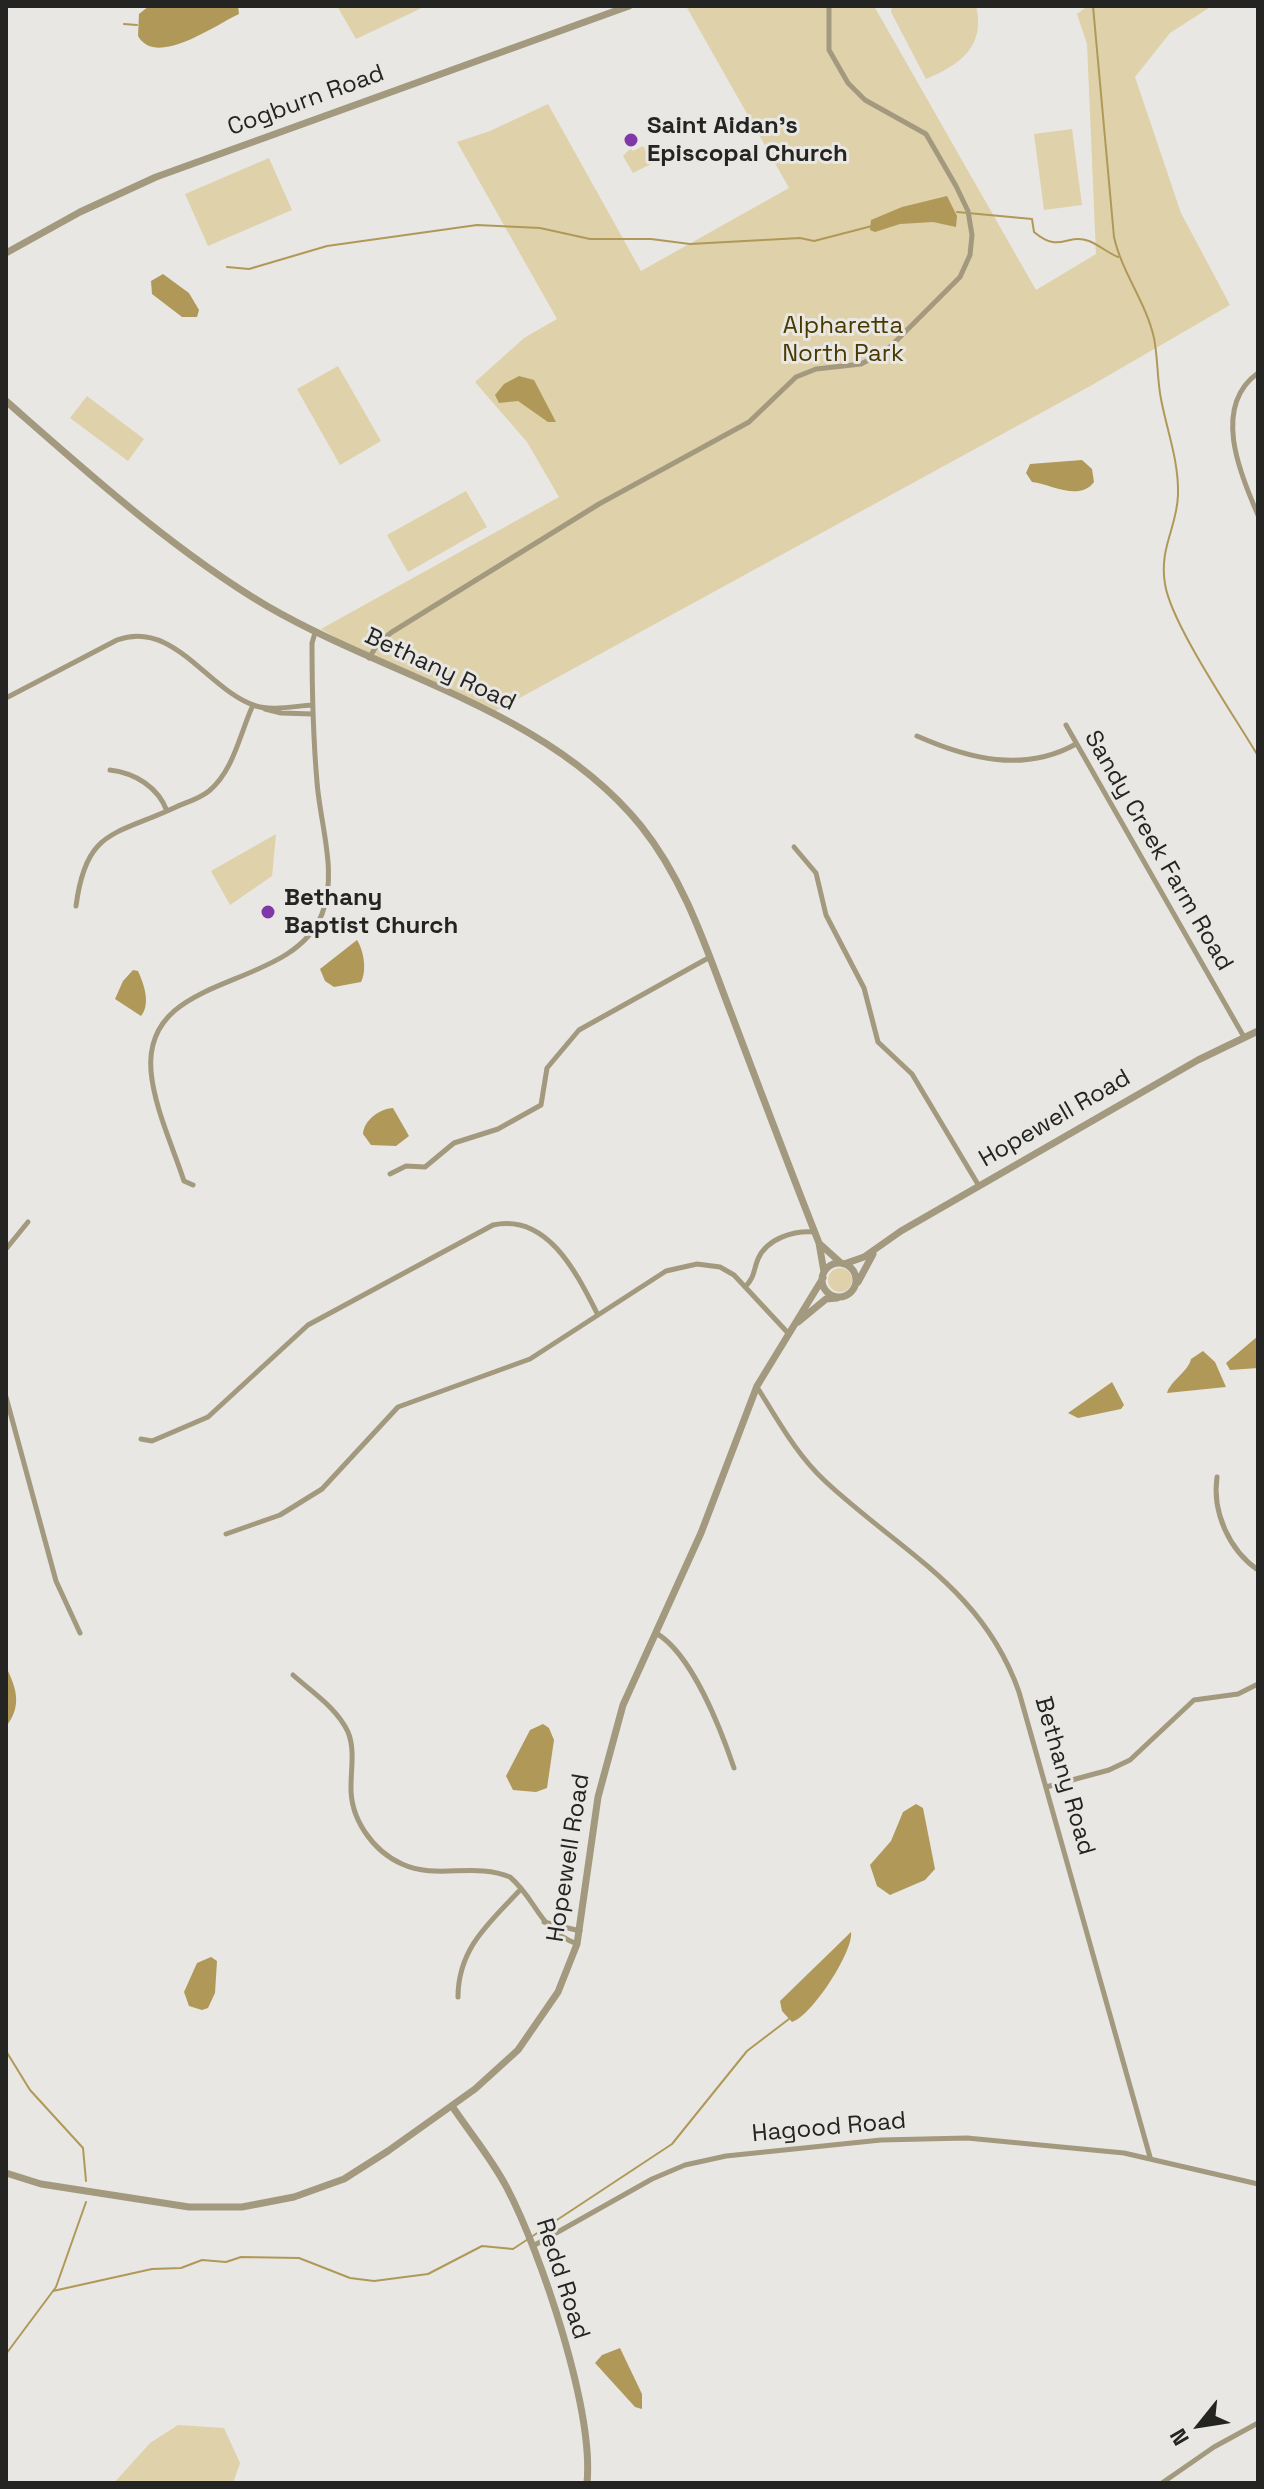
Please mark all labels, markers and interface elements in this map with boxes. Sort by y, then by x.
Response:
street label: Cogburn Road [224,59,388,143]
place label: Saint Aidan's Episcopal Church [647,112,848,168]
marker: Saint Aidan's Episcopal Church [622,131,640,149]
park label: Alpharetta North Park [782,312,904,368]
street label: Bethany Road [360,622,520,718]
street label: Sandy Creek Farm Road [1077,726,1239,976]
place label: Bethany Baptist Church [284,884,458,940]
marker: Bethany Baptist Church [259,903,277,921]
street label: Hopewell Road [974,1064,1136,1174]
street label: Bethany Road [1028,1693,1100,1859]
street label: Hopewell Road [541,1772,597,1944]
street label: Hagood Road [751,2107,907,2149]
street label: Redd Road [529,2215,595,2343]
north arrow [1160,2385,1240,2465]
text: N [1163,2424,1195,2450]

